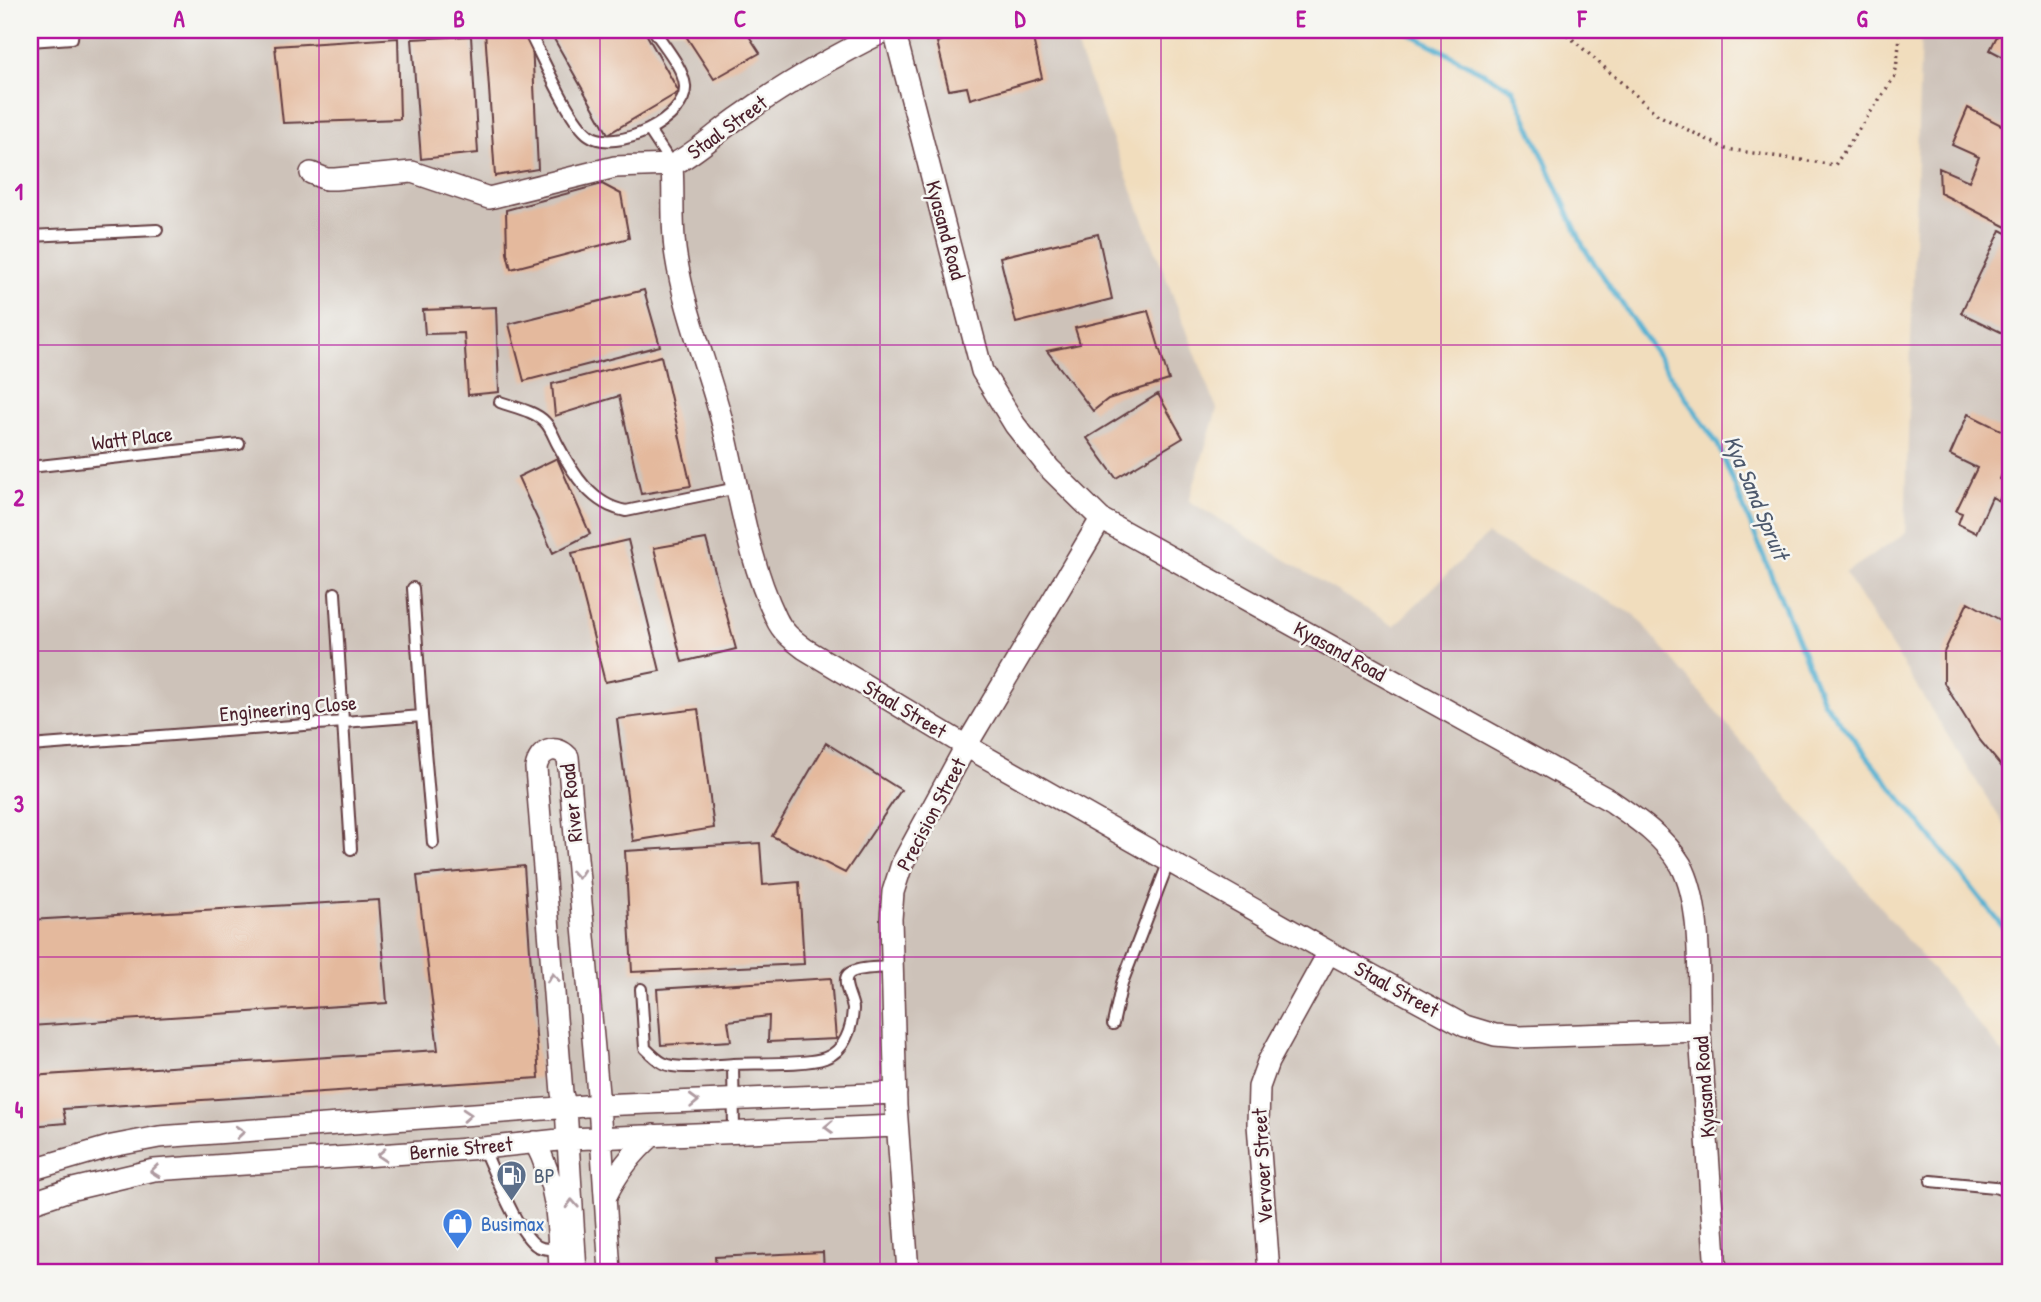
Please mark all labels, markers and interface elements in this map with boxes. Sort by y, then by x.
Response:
text: A [173,3,185,34]
text: B [453,3,465,34]
text: C [734,3,746,34]
text: D [1015,3,1027,34]
text: E [1296,3,1307,34]
text: F [1577,3,1588,34]
text: G [1856,3,1868,34]
street label: Staal Street [681,88,774,166]
text: 1 [15,176,23,207]
street label: Kyasand Road [919,177,973,283]
street label: Watt Place [90,419,174,457]
water label: Kya Sand Spruit [1716,430,1798,567]
text: 2 [14,482,25,513]
street label: Kyasand Road [1289,614,1391,688]
street label: Staal Street [858,673,953,746]
street label: Engineering Close [218,688,358,728]
street label: Precision Street [889,752,973,875]
street label: River Road [552,763,590,843]
text: 3 [14,788,24,819]
one-way arrow [570,868,585,879]
street label: Staal Street [1349,954,1445,1025]
one-way arrow [546,972,561,983]
street label: Kyasand Road [1686,1035,1722,1139]
text: 4 [15,1094,24,1125]
one-way arrow [689,1094,700,1109]
street label: Vervoer Street [1244,1107,1279,1224]
one-way arrow [462,1108,473,1123]
one-way arrow [823,1120,834,1135]
one-way arrow [235,1125,246,1140]
street label: Bernie Street [408,1129,515,1167]
one-way arrow [376,1147,387,1162]
fuel station icon: BP [494,1158,528,1202]
place label: BP [534,1161,555,1190]
one-way arrow [149,1163,161,1178]
one-way arrow [565,1198,580,1209]
shop icon: Busimax [441,1206,475,1250]
place label: Busimax [481,1209,545,1238]

